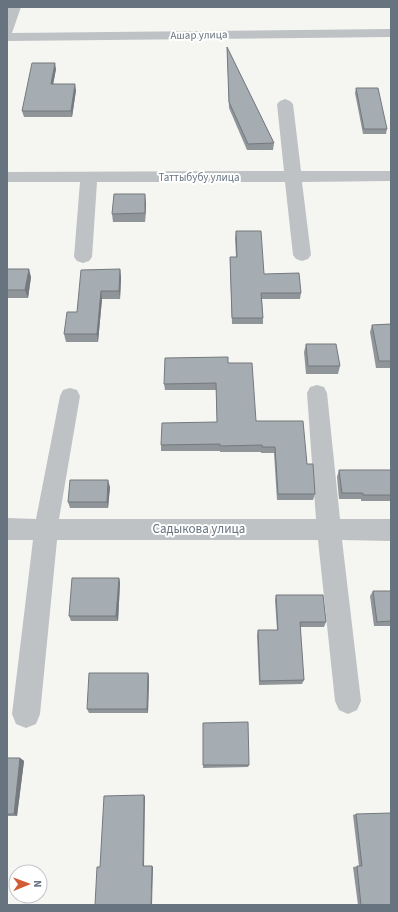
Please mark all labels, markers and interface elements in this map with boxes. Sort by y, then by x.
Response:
street label: Ашар улица [170,27,228,43]
street label: Таттыбубу улица [159,170,239,185]
street label: Садыкова улица [153,520,245,538]
north arrow [8,864,48,904]
text: N [30,880,45,888]

